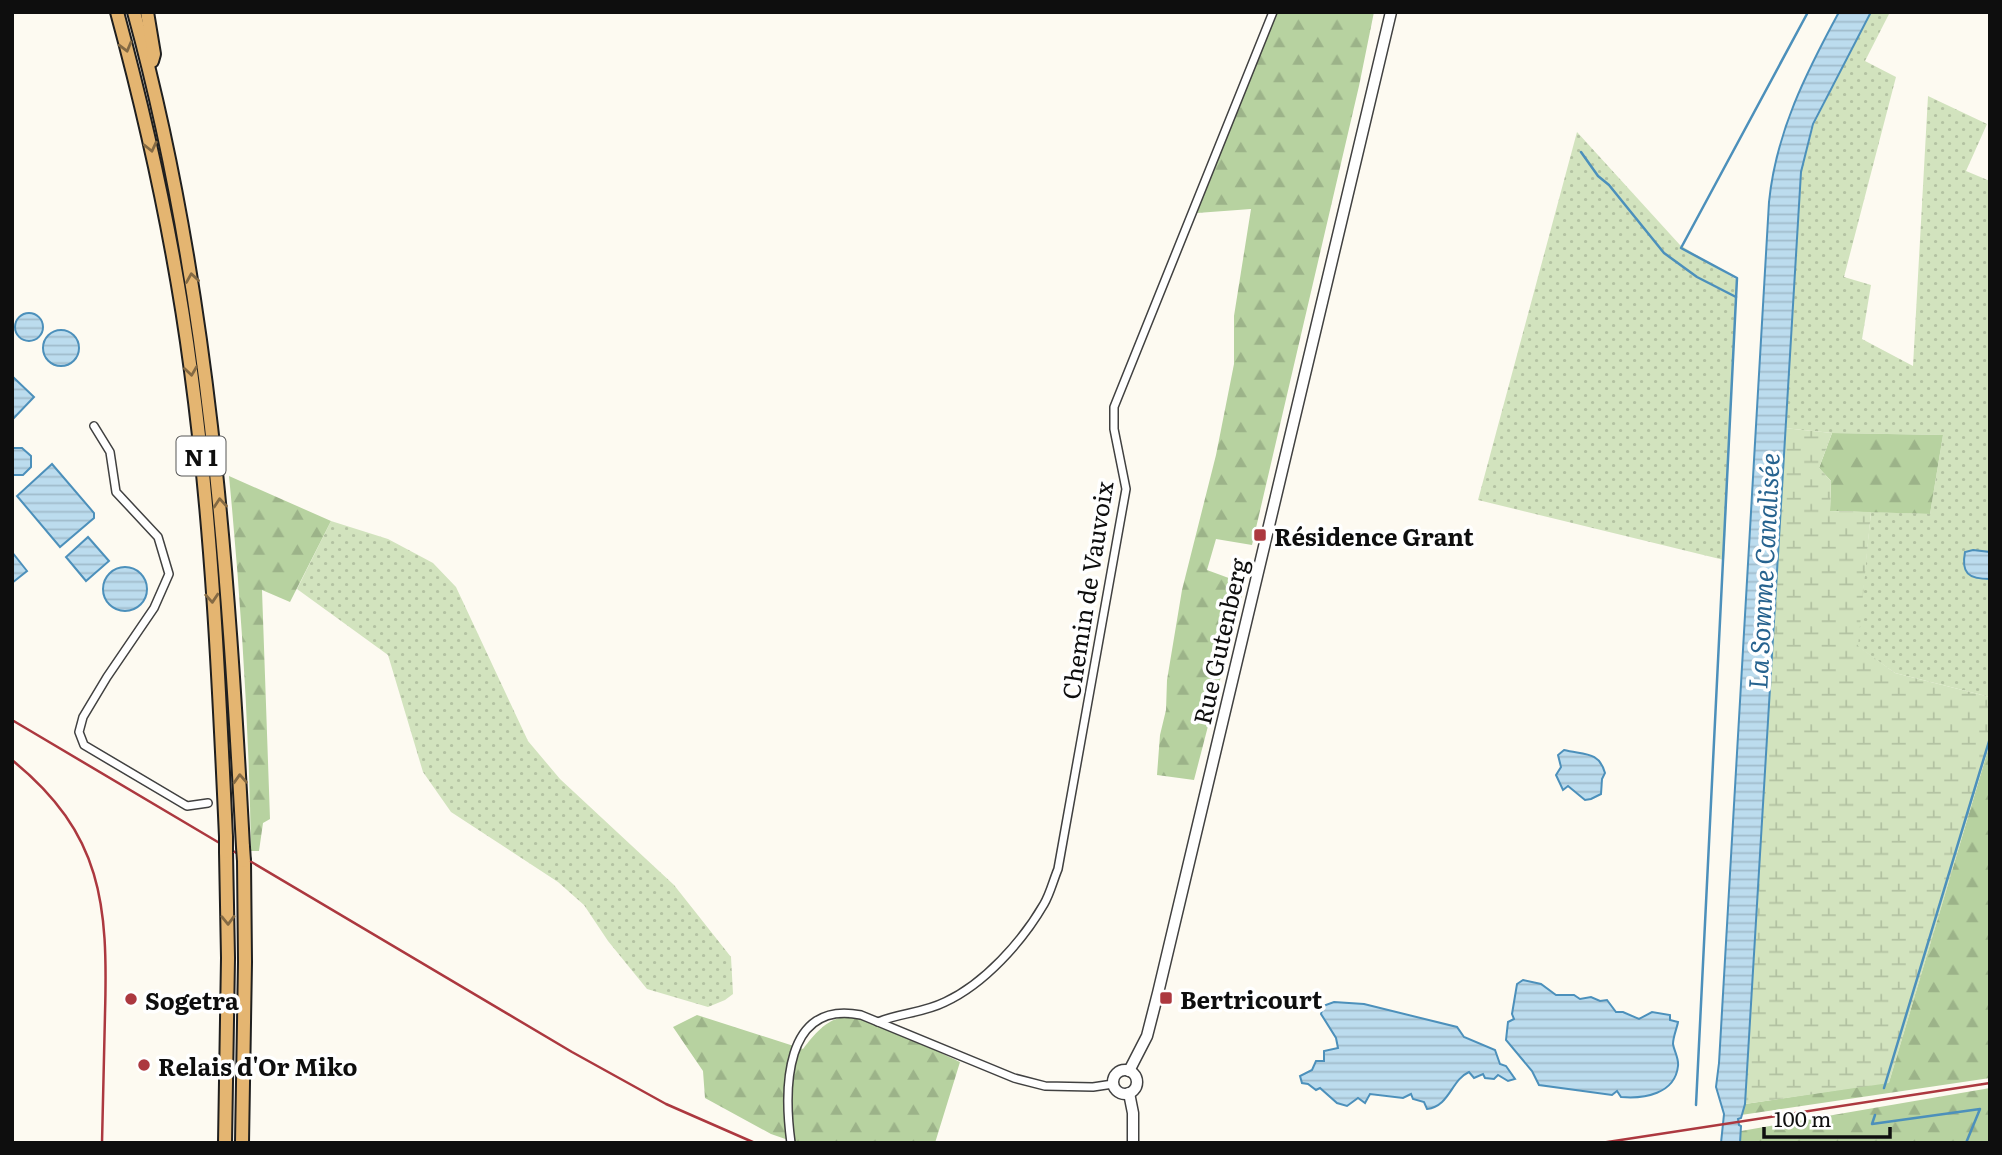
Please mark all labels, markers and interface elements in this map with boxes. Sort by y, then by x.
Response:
one-way arrow [118,40,133,52]
one-way arrow [143,141,158,153]
one-way arrow [184,272,199,284]
one-way arrow [184,366,199,377]
road number: N 1 [176,436,226,476]
water label: La Somme Canalisée [1736,452,1788,690]
street label: Chemin de Vauvoix [1051,478,1121,702]
one-way arrow [213,498,228,509]
place label: Résidence Grant [1274,518,1474,553]
marker: Résidence Grant [1252,527,1268,543]
street label: Rue Gutenberg [1183,554,1255,728]
one-way arrow [204,593,219,604]
one-way arrow [232,773,247,784]
one-way arrow [220,915,235,926]
place label: Bertricourt [1180,981,1323,1016]
place label: Sogetra [145,982,239,1017]
marker: Bertricourt [1158,990,1174,1006]
marker: Sogetra [123,991,139,1007]
place label: Relais d'Or Miko [158,1048,357,1083]
marker: Relais d'Or Miko [136,1057,152,1073]
scale bar [1764,1096,1890,1140]
text: 100 m [1774,1102,1831,1133]

